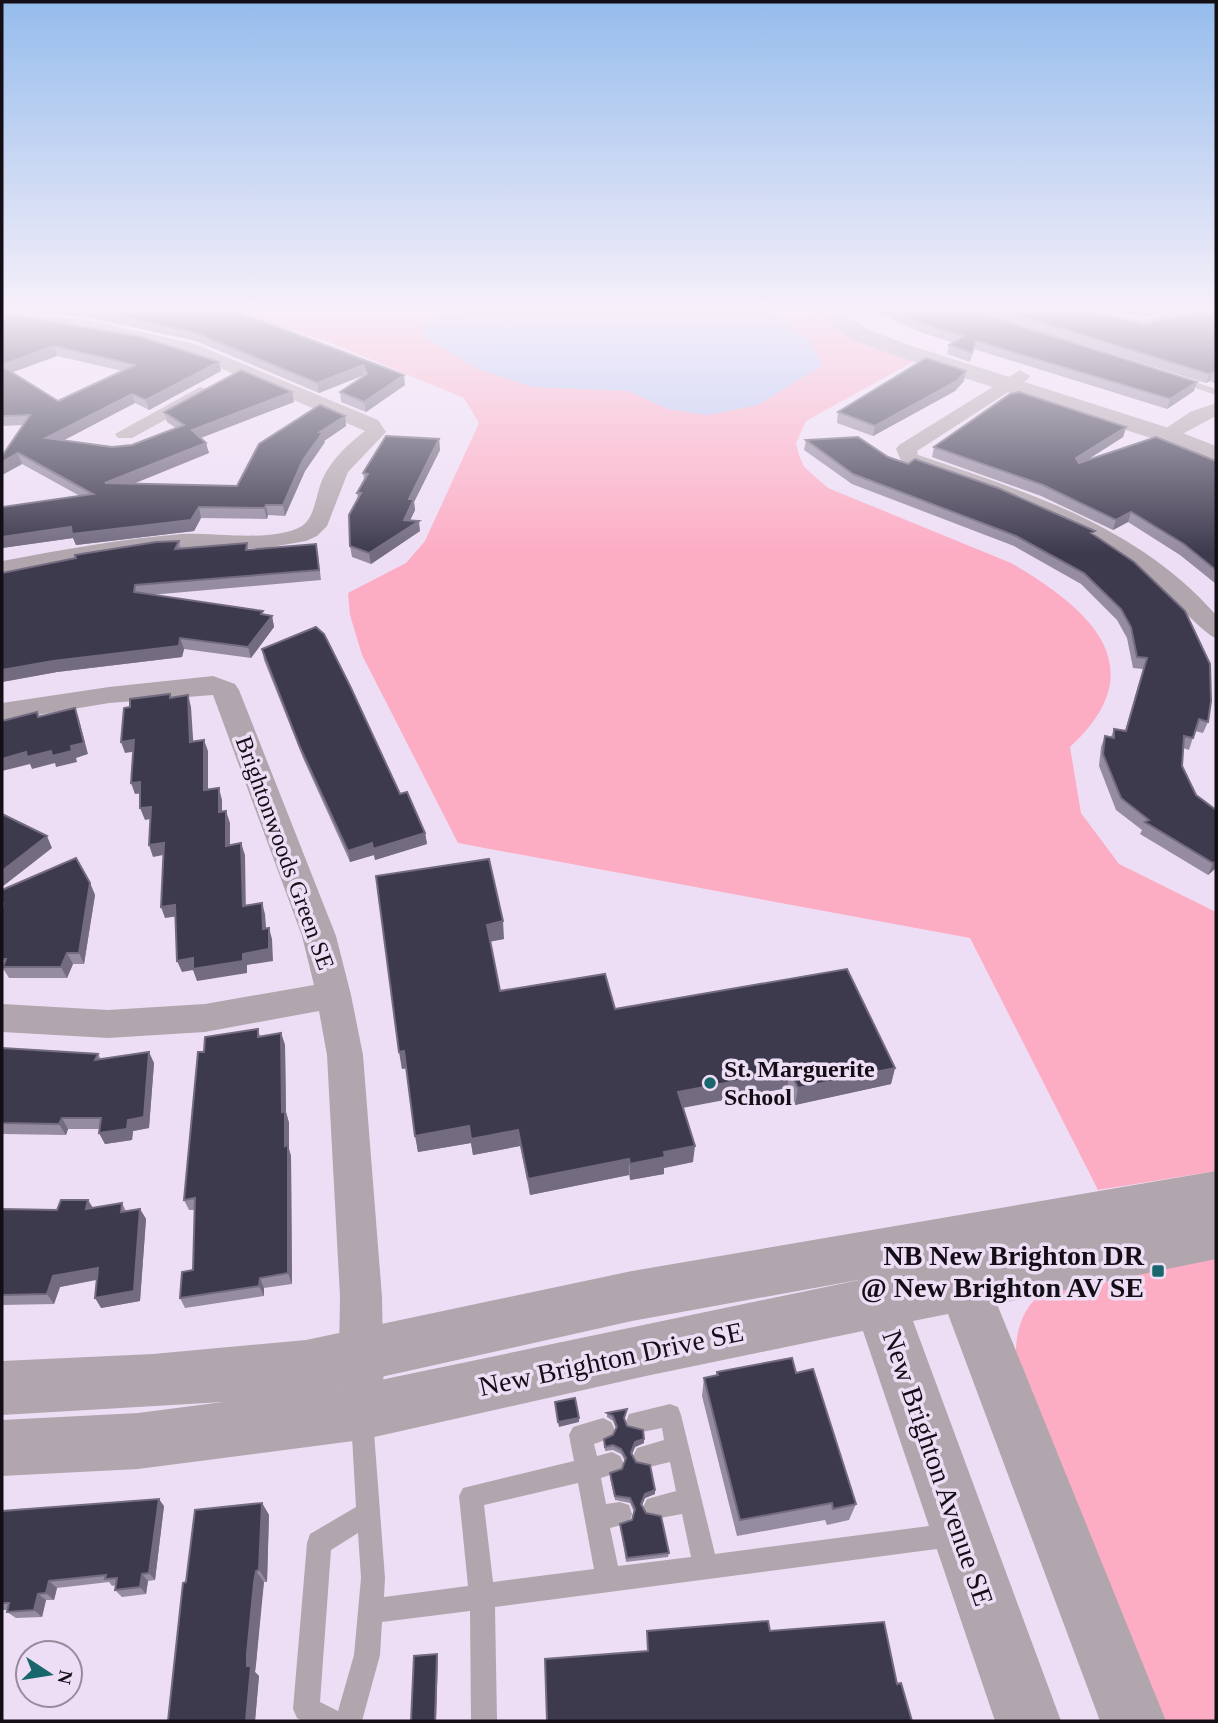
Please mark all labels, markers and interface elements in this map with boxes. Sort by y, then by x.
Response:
street label: Brightonwoods Green SE [231,733,339,973]
place label: St. Marguerite School [724,1056,875,1110]
marker: St. Marguerite School [702,1075,718,1091]
place label: NB New Brighton DR @ New Brighton AV SE [861,1240,1145,1303]
marker: NB New Brighton DR @ New Brighton AV SE [1150,1263,1166,1279]
street label: New Brighton Drive SE [476,1316,746,1402]
street label: New Brighton Avenue SE [876,1326,1000,1610]
north arrow [14,1639,84,1709]
text: N [53,1669,77,1687]

